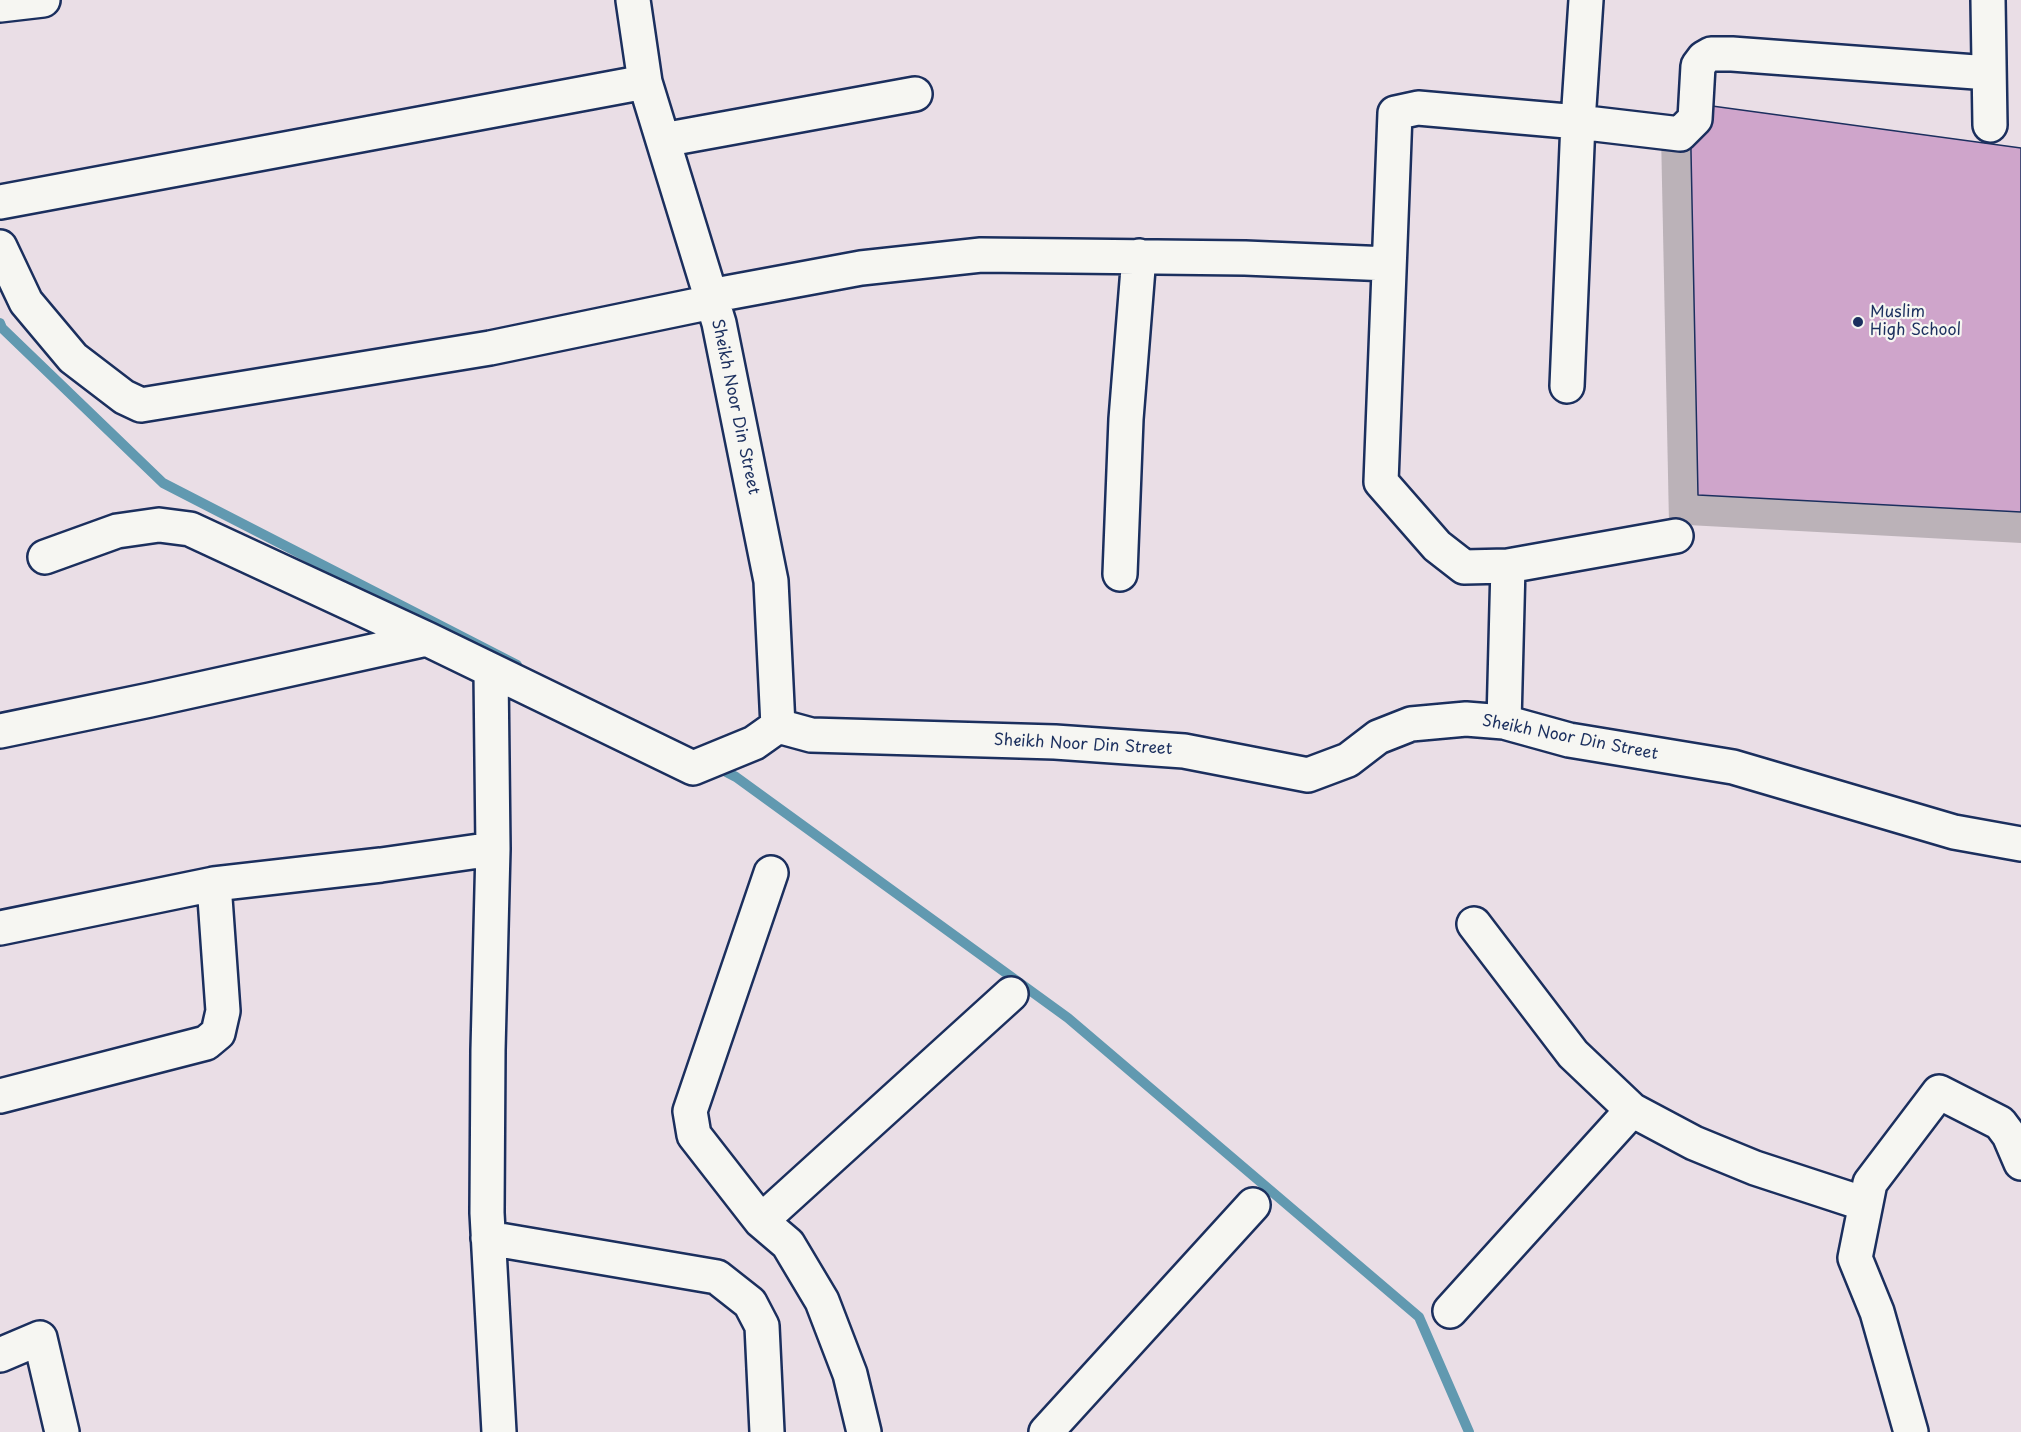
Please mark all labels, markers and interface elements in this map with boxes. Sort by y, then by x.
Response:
place label: Muslim High School [1870,303,1961,341]
marker: Muslim High School [1851,315,1865,329]
street label: Sheikh Noor Din Street [707,318,763,496]
street label: Sheikh Noor Din Street [1480,712,1660,764]
street label: Sheikh Noor Din Street [993,731,1173,759]

